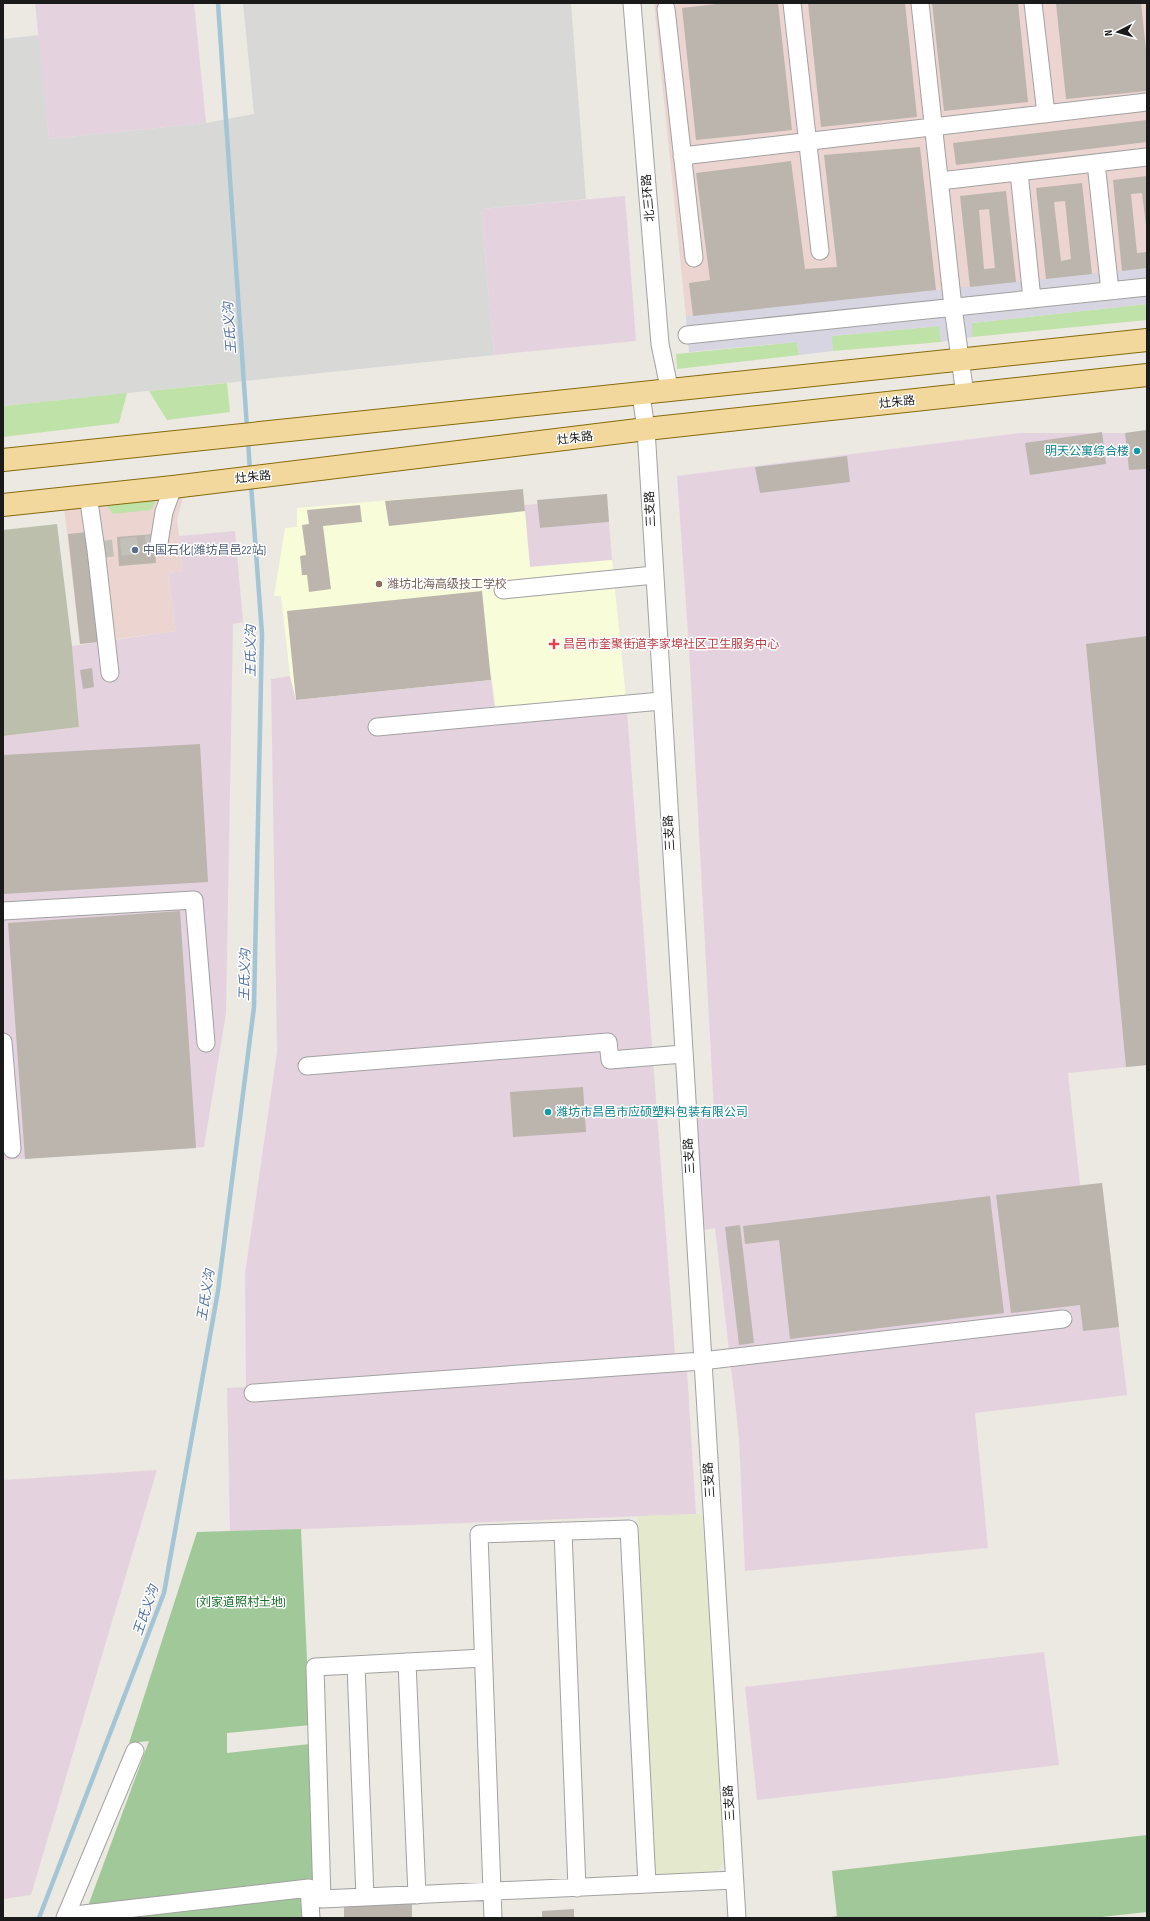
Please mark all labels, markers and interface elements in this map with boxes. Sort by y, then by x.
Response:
north arrow [1098,12,1138,52]
text: N [1102,29,1115,37]
street label: 北三环路 [639,173,658,223]
water label: 王氏义沟 [220,299,240,354]
street label: 灶朱路 [878,393,916,412]
street label: 灶朱路 [556,429,594,448]
place label: 明天公寓综合楼 [1045,444,1129,459]
marker: 明天公寓综合楼 [1132,446,1142,456]
street label: 灶朱路 [234,468,272,487]
street label: 三支路 [642,491,659,527]
place label: 中国石化(潍坊昌邑22站) [143,543,266,558]
marker: 中国石化(潍坊昌邑22站) [130,545,140,555]
place label: 潍坊北海高级技工学校 [387,577,507,592]
marker: 潍坊北海高级技工学校 [374,579,384,589]
water label: 王氏义沟 [243,623,259,677]
place label: 昌邑市奎聚街道李家埠社区卫生服务中心 [563,637,779,652]
marker: 昌邑市奎聚街道李家埠社区卫生服务中心 [548,638,560,650]
street label: 三支路 [661,814,678,851]
water label: 王氏义沟 [237,947,253,1001]
place label: 潍坊市昌邑市应硕塑料包装有限公司 [556,1105,748,1120]
marker: 潍坊市昌邑市应硕塑料包装有限公司 [543,1107,553,1117]
street label: 三支路 [681,1137,698,1174]
water label: 王氏义沟 [194,1266,218,1322]
street label: 三支路 [701,1461,718,1498]
water label: 王氏义沟 [130,1581,163,1638]
park label: (刘家道照村土地) [196,1595,286,1610]
street label: 三支路 [721,1784,738,1821]

